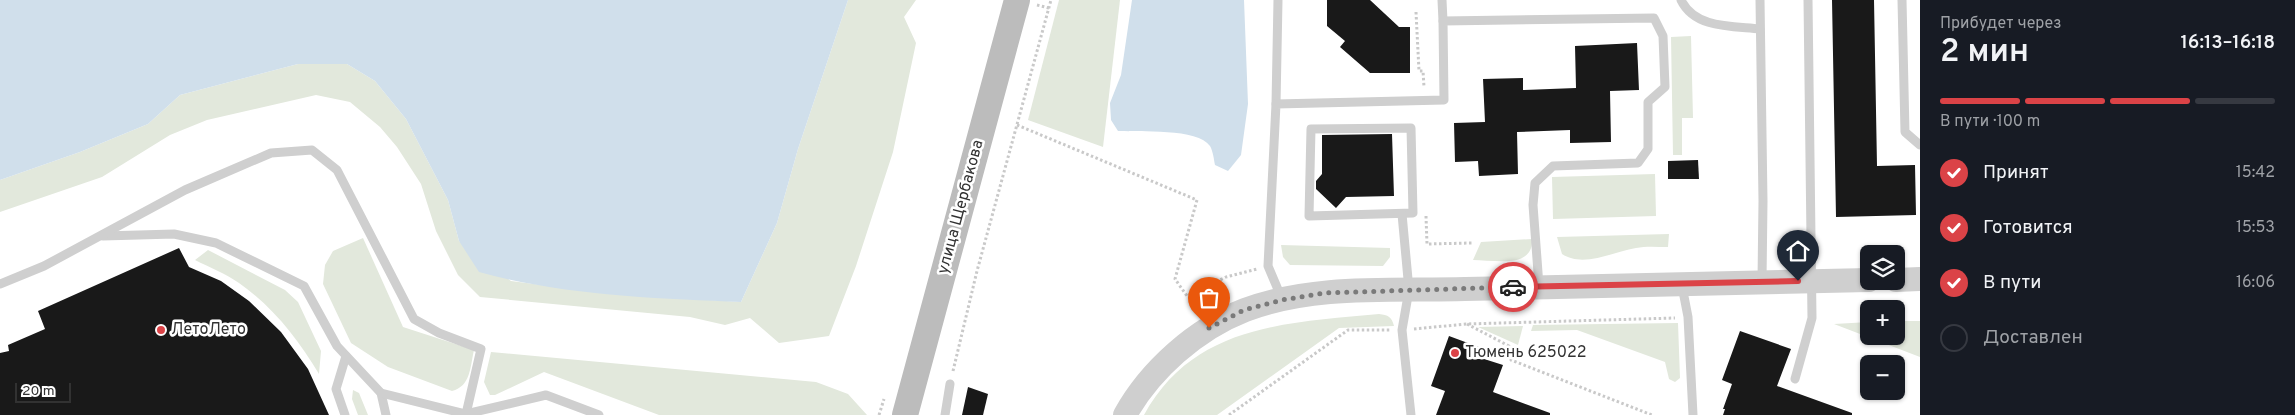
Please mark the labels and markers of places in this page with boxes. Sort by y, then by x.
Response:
pin [1777,230,1819,281]
pin [1188,277,1230,328]
place label: ЛетоЛето [171,320,246,340]
marker: ЛетоЛето [155,324,167,336]
place label: Тюмень 625022 [1465,343,1587,363]
marker: Тюмень 625022 [1449,347,1461,359]

